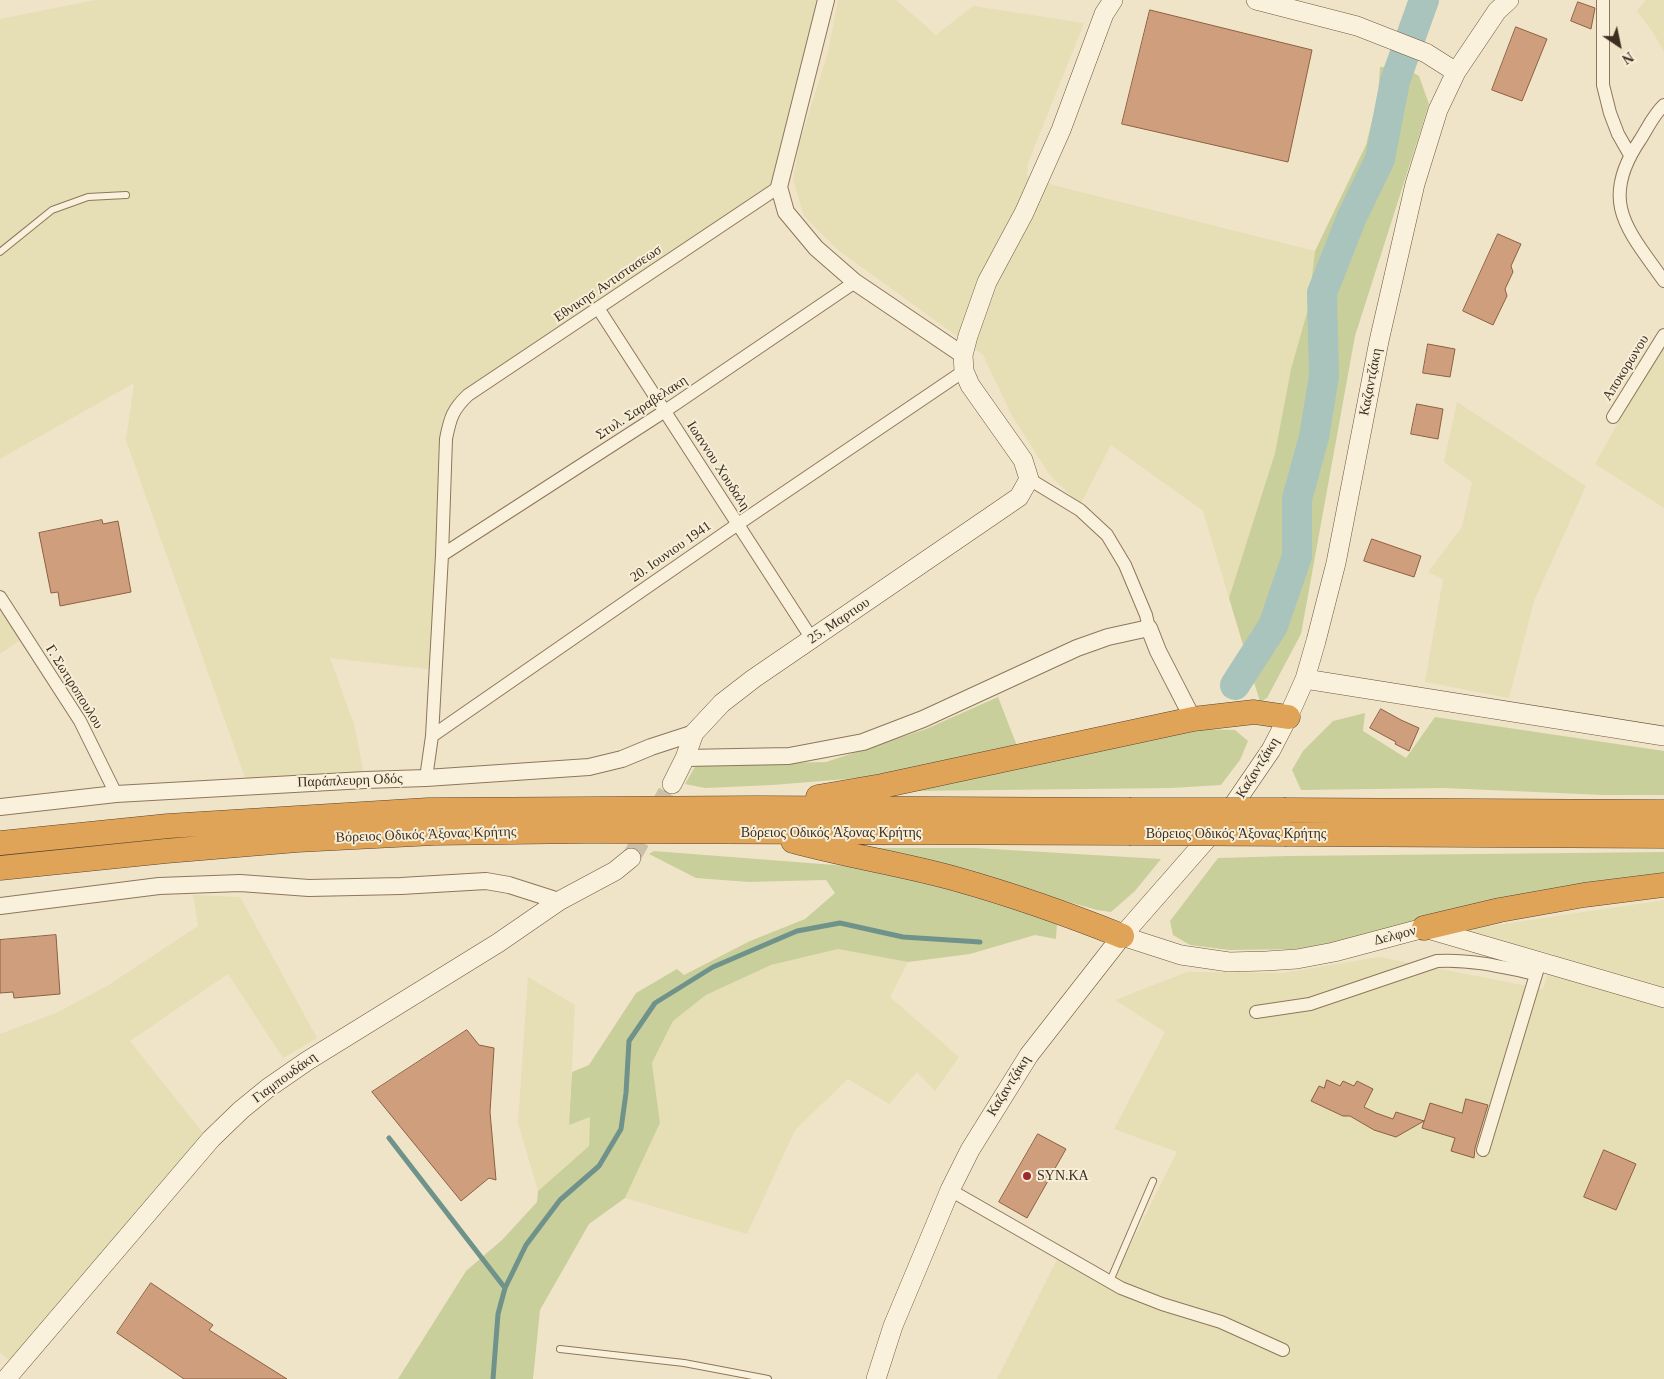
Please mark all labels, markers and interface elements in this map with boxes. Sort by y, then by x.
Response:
north arrow [1594,20,1644,70]
text: N [1619,49,1636,67]
street label: Εθνικησ Αντιστασεωσ [551,242,665,326]
street label: Αποκορωνου [1599,332,1653,404]
street label: Καζαντζάκη [1356,347,1386,417]
street label: Στυλ. Σαραβελακη [593,372,691,444]
street label: Ιωαννου Χουδαλη [683,418,753,514]
street label: 20. Ιουνιου 1941 [627,518,715,586]
street label: 25. Μαρτιου [805,594,873,648]
street label: Γ. Σωτιροπουλου [41,642,107,732]
street label: Καζαντζάκη [1233,734,1283,802]
street label: Παράπλευρη Οδός [297,771,403,791]
street label: Βόρειος Οδικός Άξονας Κρήτης [335,823,517,847]
street label: Βόρειος Οδικός Άξονας Κρήτης [741,825,921,841]
street label: Βόρειος Οδικός Άξονας Κρήτης [1146,826,1326,842]
street label: Δελφον [1372,922,1418,950]
street label: Γιαμπουδάκη [250,1049,320,1107]
street label: Καζαντζάκη [984,1052,1034,1120]
place label: SYN.KA [1037,1168,1089,1184]
marker: SYN.KA [1021,1170,1033,1182]

